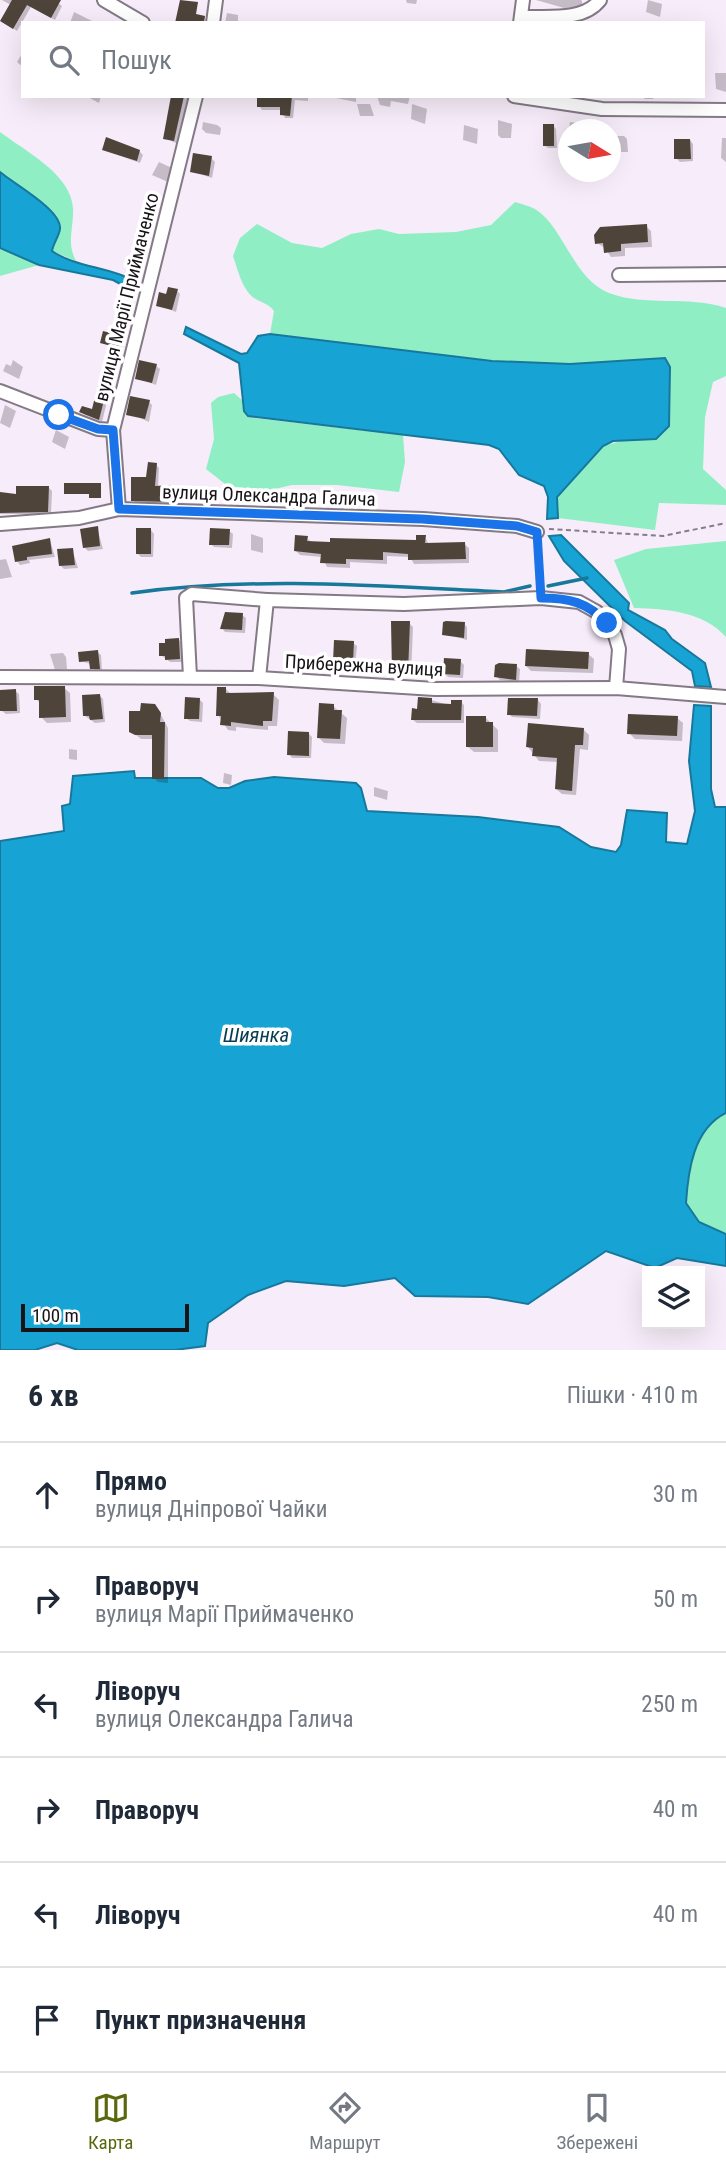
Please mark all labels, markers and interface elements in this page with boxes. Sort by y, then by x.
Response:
search box [21,21,705,98]
icon: search [45,41,83,79]
text: Пошук [101,45,172,75]
north arrow [558,119,621,182]
street label: вулиця Марії Приймаченко [89,190,164,404]
route start [43,399,74,430]
street label: вулиця Олександра Галича [162,480,376,511]
route end [591,607,622,638]
street label: Прибережна вулиця [284,650,444,681]
water label: Шиянка [223,1023,289,1047]
map controls [642,1266,705,1329]
button: layers [642,1266,705,1329]
scale bar [21,1301,189,1333]
text: 100 m [32,1304,79,1327]
text: 6 хв [28,1378,79,1413]
text: Пішки · 410 m [567,1382,698,1409]
text: Прямо [95,1466,167,1496]
icon: ahead [28,1476,66,1514]
text: 30 m [653,1481,698,1508]
text: вулиця Дніпрової Чайки [95,1496,327,1523]
text: Праворуч [95,1571,199,1601]
icon: right [28,1581,66,1619]
text: 50 m [653,1586,698,1613]
text: вулиця Марії Приймаченко [95,1601,354,1628]
text: Ліворуч [95,1676,180,1706]
icon: left [28,1686,66,1724]
text: 250 m [641,1691,698,1718]
text: вулиця Олександра Галича [95,1706,354,1733]
icon: right [28,1791,66,1829]
text: Праворуч [95,1795,199,1825]
text: 40 m [653,1796,698,1823]
icon: left [28,1896,66,1934]
text: Ліворуч [95,1900,180,1930]
text: 40 m [653,1901,698,1928]
icon: arrive [28,2001,66,2039]
text: Пункт призначення [95,2005,306,2035]
tab: Карта [88,2089,133,2154]
tab: Маршрут [309,2089,381,2154]
tab: Збережені [557,2089,638,2154]

